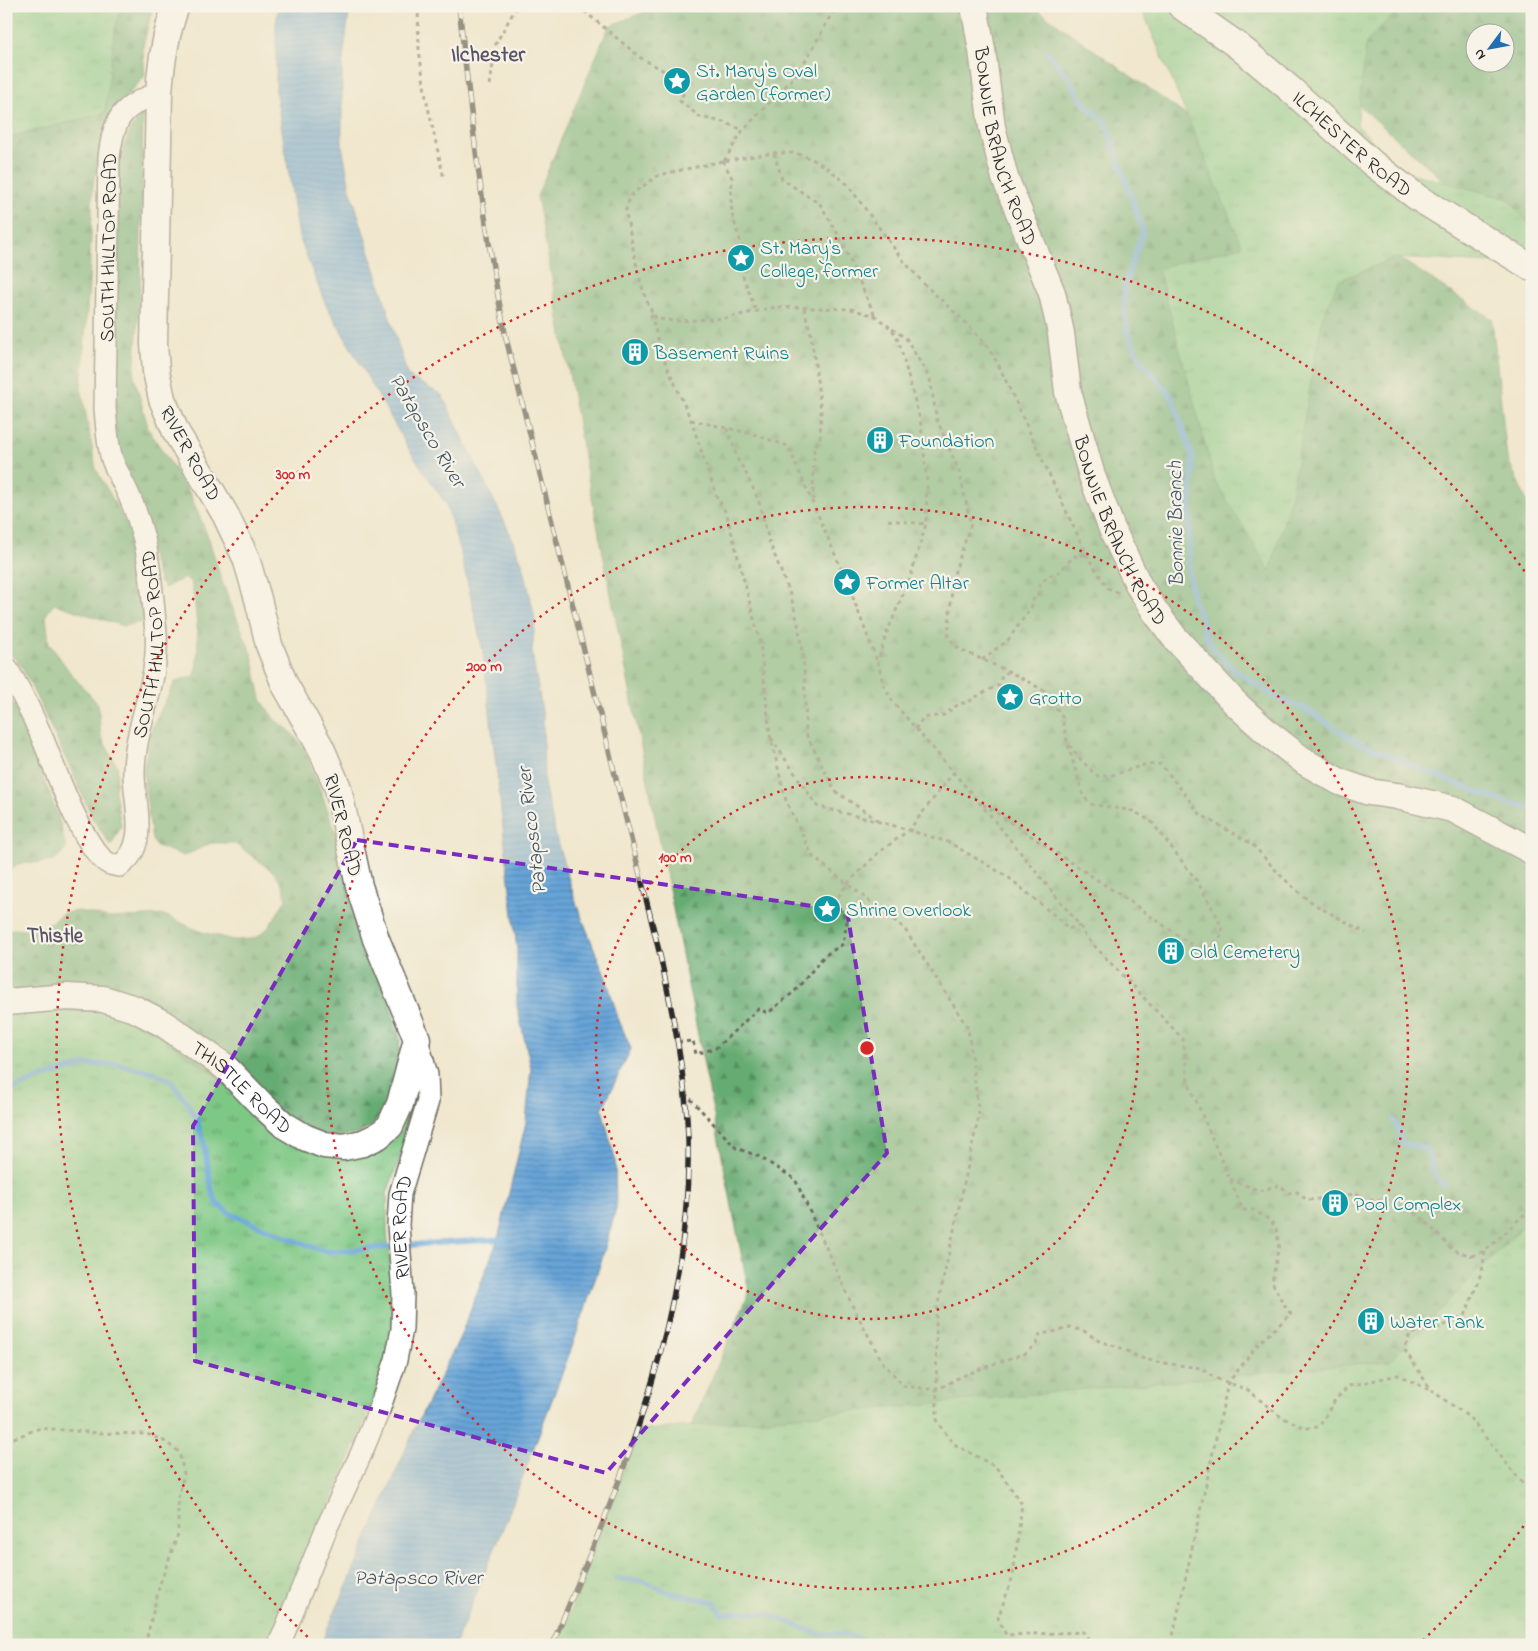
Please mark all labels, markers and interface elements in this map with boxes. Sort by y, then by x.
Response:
north arrow [1466,22,1516,72]
district label: Ilchester [451,40,526,72]
street label: BONNIE BRANCH ROAD [965,44,1043,251]
text: N [1469,45,1492,64]
place label: St. Mary's Oval Garden (former) [696,58,830,110]
place icon: St. Mary's Oval Garden (former) [662,66,692,96]
street label: ILCHESTER ROAD [1284,85,1417,205]
street label: SOUTH HILLTOP ROAD [94,153,126,342]
place label: St. Mary's College, former [760,235,879,288]
place icon: St. Mary's College, former [726,243,756,273]
building icon: Basement Ruins [620,337,650,367]
place label: Basement Ruins [653,340,790,369]
water label: Patapsco River [380,368,473,496]
street label: RIVER ROAD [151,401,227,507]
building icon: Foundation [865,425,895,455]
place label: Foundation [898,428,995,457]
street label: BONNIE BRANCH ROAD [1064,432,1173,633]
water label: Bonnie Branch [1161,460,1193,587]
text: 300 m [275,464,311,486]
street label: SOUTH HILLTOP ROAD [126,548,174,741]
place icon: Former Altar [832,567,862,597]
place label: Former Altar [865,570,970,599]
text: 200 m [465,656,502,678]
place icon: Grotto [995,682,1025,712]
place label: Grotto [1029,685,1082,714]
water label: Patapsco River [510,763,556,896]
street label: RIVER ROAD [315,771,368,880]
text: 100 m [658,847,692,869]
place icon: Shrine Overlook [812,894,842,924]
place label: Shrine Overlook [846,897,971,926]
district label: Thistle [27,922,84,952]
building icon: Old Cemetery [1156,936,1186,966]
place label: Old Cemetery [1190,939,1300,968]
street label: THISTLE ROAD [184,1035,297,1142]
centre of rings [858,1039,876,1057]
street label: RIVER ROAD [386,1172,422,1280]
building icon: Pool Complex [1320,1188,1350,1218]
place label: Pool Complex [1354,1191,1461,1220]
building icon: Water Tank [1356,1306,1386,1336]
place label: Water Tank [1390,1309,1484,1338]
water label: Patapsco River [354,1564,485,1594]

